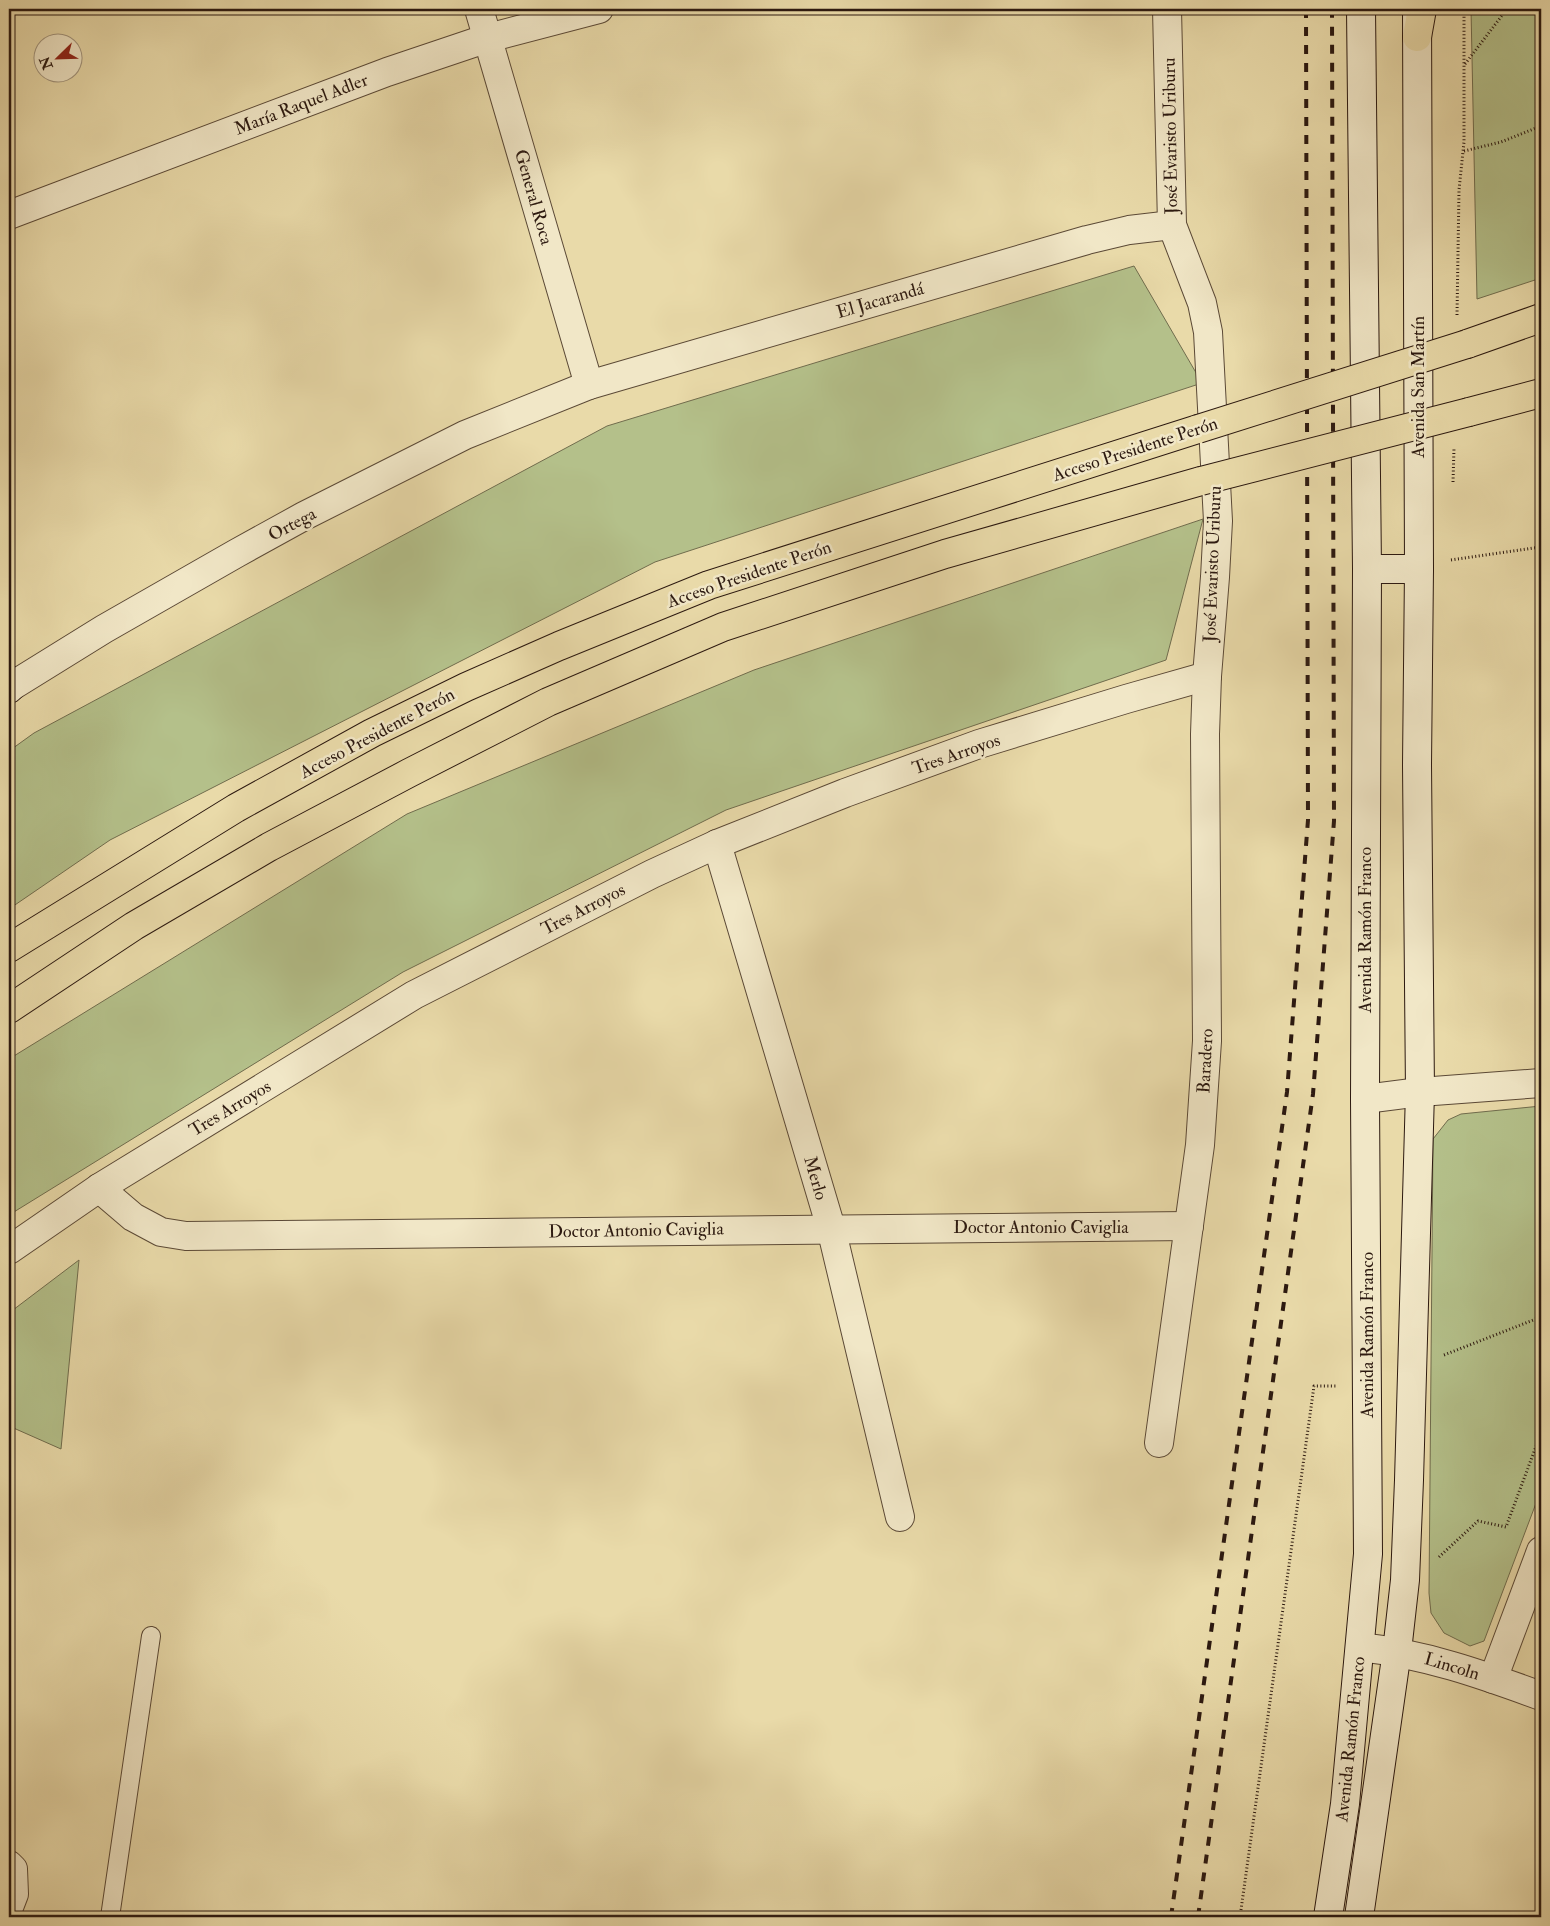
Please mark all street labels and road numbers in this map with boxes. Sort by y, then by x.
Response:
street label: José Evaristo Uriburu [1158,57,1183,216]
street label: María Raquel Adler [231,68,372,141]
street label: General Roca [509,147,558,248]
street label: El Jacarandá [834,277,927,324]
street label: Avenida San Martín [1407,316,1430,459]
street label: Acceso Presidente Perón [1049,412,1221,487]
street label: José Evaristo Uriburu [1198,485,1227,644]
street label: Ortega [264,502,321,547]
street label: Acceso Presidente Perón [663,536,834,614]
street label: Acceso Presidente Perón [295,683,459,785]
street label: Tres Arroyos [909,729,1003,780]
street label: Avenida Ramón Franco [1354,847,1377,1014]
street label: Tres Arroyos [537,878,629,940]
street label: Baradero [1192,1028,1219,1094]
street label: Tres Arroyos [185,1075,275,1142]
street label: Merlo [798,1154,833,1203]
street label: Doctor Antonio Caviglia [953,1216,1129,1239]
street label: Doctor Antonio Caviglia [548,1217,725,1244]
street label: Avenida Ramón Franco [1356,1252,1379,1419]
street label: Lincoln [1421,1647,1482,1686]
street label: Avenida Ramón Franco [1330,1655,1371,1824]

